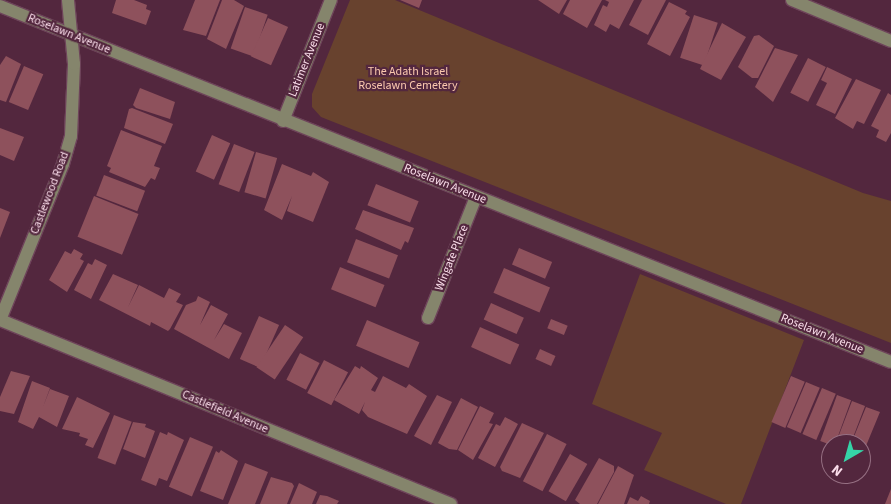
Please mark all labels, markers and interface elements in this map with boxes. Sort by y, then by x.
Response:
street label: Roselawn Avenue [26,11,112,57]
street label: Latimer Avenue [286,21,328,99]
park label: The Adath Israel Roselawn Cemetery [358,65,458,93]
street label: Castlewood Road [28,150,72,236]
street label: Roselawn Avenue [402,161,488,207]
street label: Wingate Place [432,223,472,293]
street label: Roselawn Avenue [779,311,865,357]
street label: Castlefield Avenue [180,387,270,437]
north arrow [821,434,871,484]
text: N [828,459,847,481]

